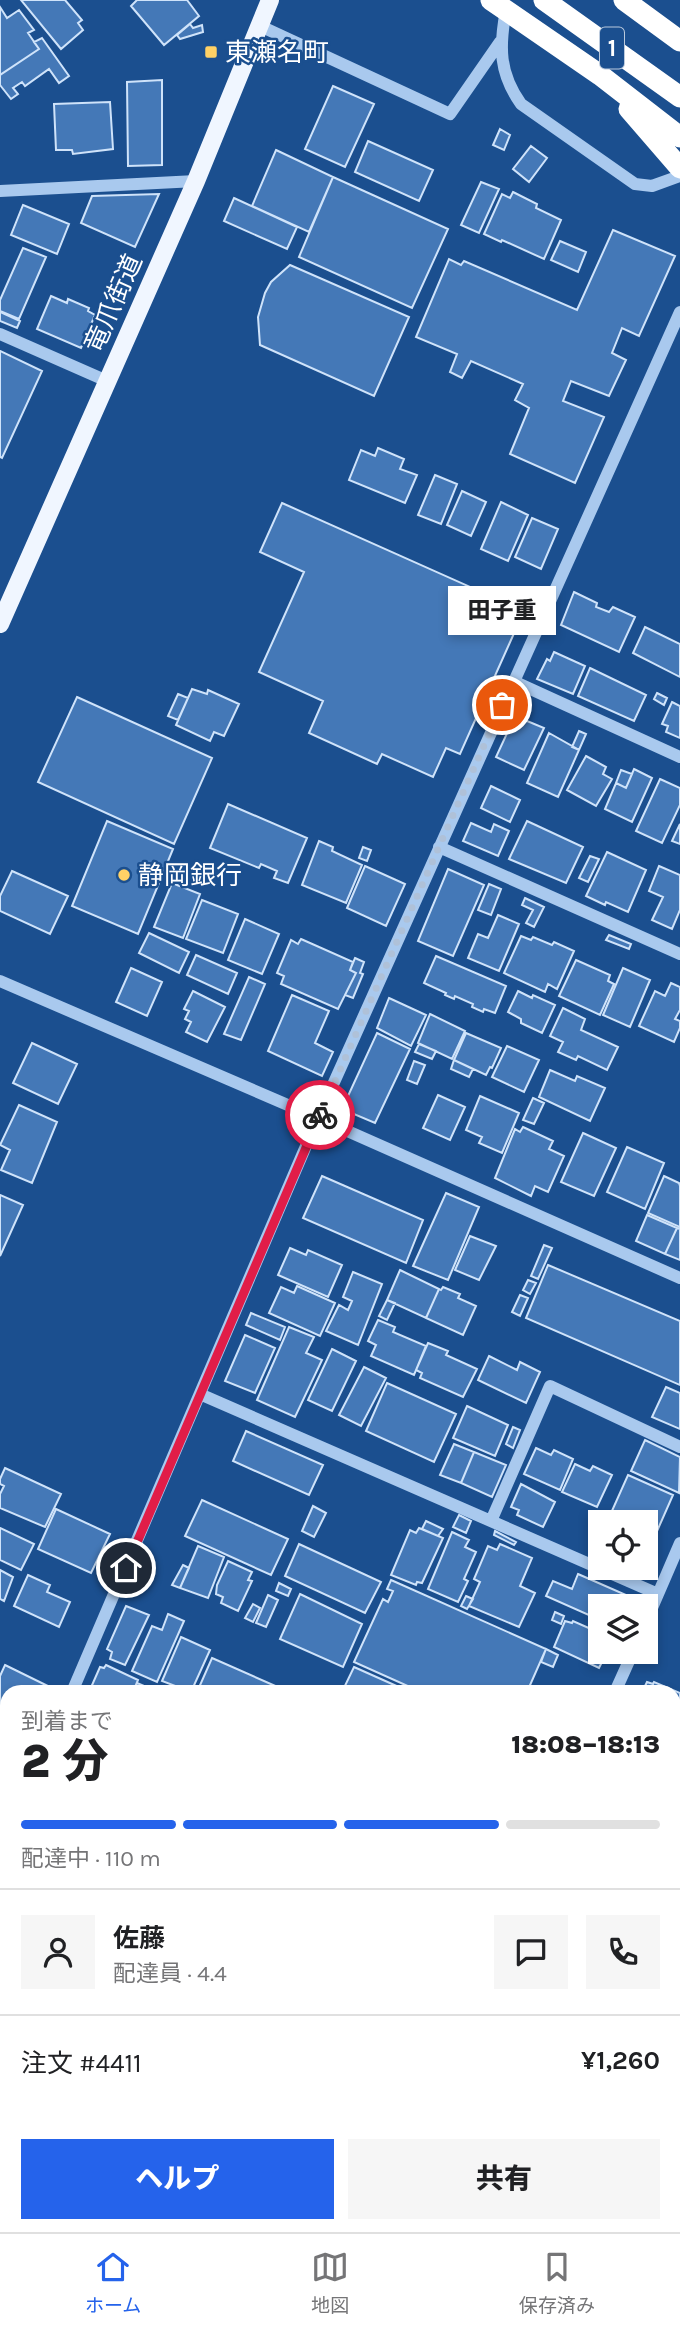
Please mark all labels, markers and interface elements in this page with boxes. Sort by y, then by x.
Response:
road number: 1 [600,28,624,68]
place label: 東瀬名町 [225,37,329,68]
marker: 東瀬名町 [203,44,219,60]
street label: 竜爪街道 [78,249,149,357]
callout: 田子重 [448,586,556,635]
text: 田子重 [468,597,537,624]
pin [472,675,532,735]
icon: bag [483,686,521,724]
place label: 静岡銀行 [138,860,242,891]
marker: 静岡銀行 [116,867,132,883]
courier [285,1080,355,1150]
icon: bike [301,1096,339,1134]
map controls [588,1510,658,1664]
button: locate [588,1510,658,1580]
pin [96,1538,156,1598]
icon: home [107,1549,145,1587]
button: layers [588,1594,658,1664]
text: 到着まで [21,1708,113,1735]
text: 18:08–18:13 [511,1729,660,1760]
text: 2 分 [21,1735,108,1789]
text: 配達中 · 110 m [21,1845,161,1872]
button: person [21,1915,95,1989]
button: chat [494,1915,568,1989]
button: phone [586,1915,660,1989]
text: 佐藤 [113,1923,165,1954]
text: 配達員 · 4.4 [113,1960,227,1987]
text: ¥1,260 [581,2045,660,2076]
text: 注文 #4411 [21,2048,142,2079]
button: ヘルプ [21,2139,334,2219]
button: 共有 [348,2139,660,2219]
tab: ホーム [85,2248,141,2317]
tab: 地図 [311,2248,349,2317]
tab: 保存済み [519,2248,595,2317]

